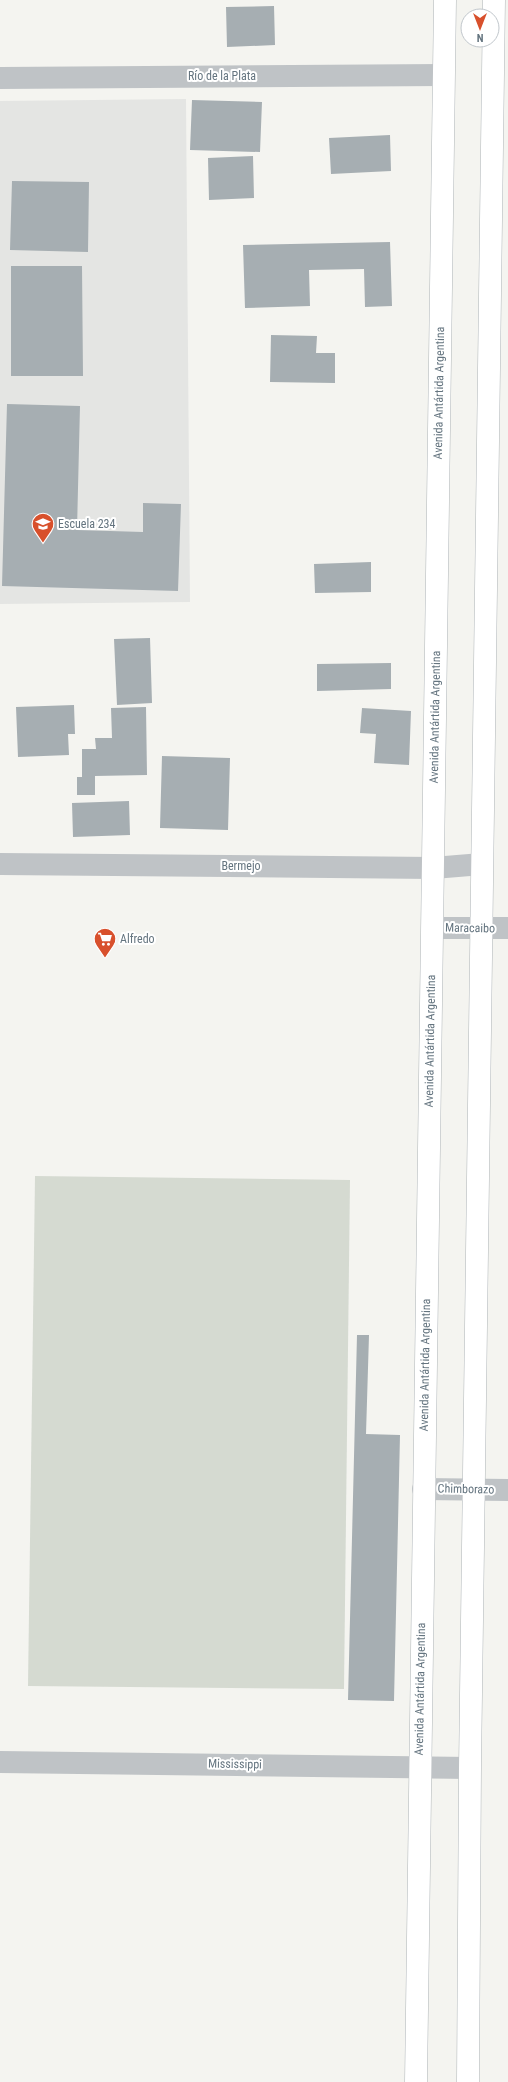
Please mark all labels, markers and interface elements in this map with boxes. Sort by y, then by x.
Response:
north arrow [460,8,500,48]
text: N [476,31,483,44]
street label: Río de la Plata [188,69,256,83]
street label: Avenida Antártida Argentina [431,326,447,459]
school or university icon: Escuela 234 [30,511,56,544]
place label: Escuela 234 [58,517,116,531]
street label: Avenida Antártida Argentina [427,650,443,783]
street label: Bermejo [221,859,261,873]
street label: Maracaibo [445,921,495,935]
supermarket icon: Alfredo [92,926,118,959]
place label: Alfredo [120,932,155,946]
street label: Avenida Antártida Argentina [422,974,438,1107]
street label: Avenida Antártida Argentina [417,1298,433,1431]
street label: Chimborazo [438,1482,494,1496]
street label: Avenida Antártida Argentina [412,1622,428,1755]
street label: Mississippi [208,1757,262,1771]

